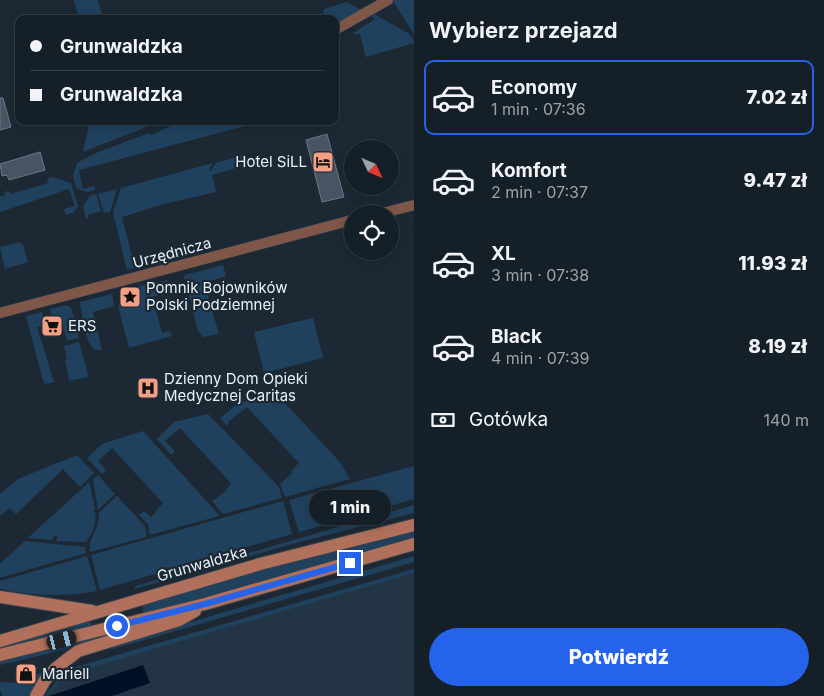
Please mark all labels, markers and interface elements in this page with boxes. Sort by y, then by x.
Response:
text: Wybierz przejazd [429,17,618,43]
text: Grunwaldzka [60,35,183,58]
icon: car [431,75,476,120]
text: Economy [491,76,577,99]
text: Grunwaldzka [60,83,183,106]
text: 7.02 zł [746,86,807,109]
text: 1 min · 07:36 [491,99,586,119]
north arrow [344,140,399,195]
map controls [344,140,399,260]
hotel icon: Hotel SiLL [311,150,335,174]
place label: Hotel SiLL [235,152,307,171]
icon: car [431,158,476,203]
text: Komfort [491,159,567,182]
text: 9.47 zł [743,169,807,192]
text: 2 min · 07:37 [491,182,588,202]
button: locate [344,205,399,260]
street label: Urzędnicza [131,233,213,272]
icon: car [431,241,476,286]
text: XL [491,242,516,265]
text: 11.93 zł [738,252,807,275]
text: 3 min · 07:38 [491,265,589,285]
place label: Pomnik Bojowników Polski Podziemnej [146,278,287,314]
place icon: Pomnik Bojowników Polski Podziemnej [118,285,142,309]
supermarket icon: ERS [40,314,64,338]
place label: ERS [68,316,96,335]
icon: car [431,324,476,369]
text: Black [491,325,542,348]
text: 8.19 zł [748,335,807,358]
text: 4 min · 07:39 [491,348,590,368]
place label: Dzienny Dom Opieki Medycznej Caritas [164,369,308,405]
hospital icon: Dzienny Dom Opieki Medycznej Caritas [136,376,160,400]
icon: cash [429,406,457,434]
text: Gotówka [469,408,548,431]
text: 140 m [764,410,809,430]
callout: 1 min [309,490,391,526]
text: 1 min [330,497,370,517]
street label: Grunwaldzka [155,542,249,585]
route end [339,552,361,574]
route start [106,615,128,637]
button: Potwierdź [429,628,809,686]
car [45,629,78,651]
shop icon: Mariell [14,662,38,686]
place label: Mariell [42,664,90,683]

